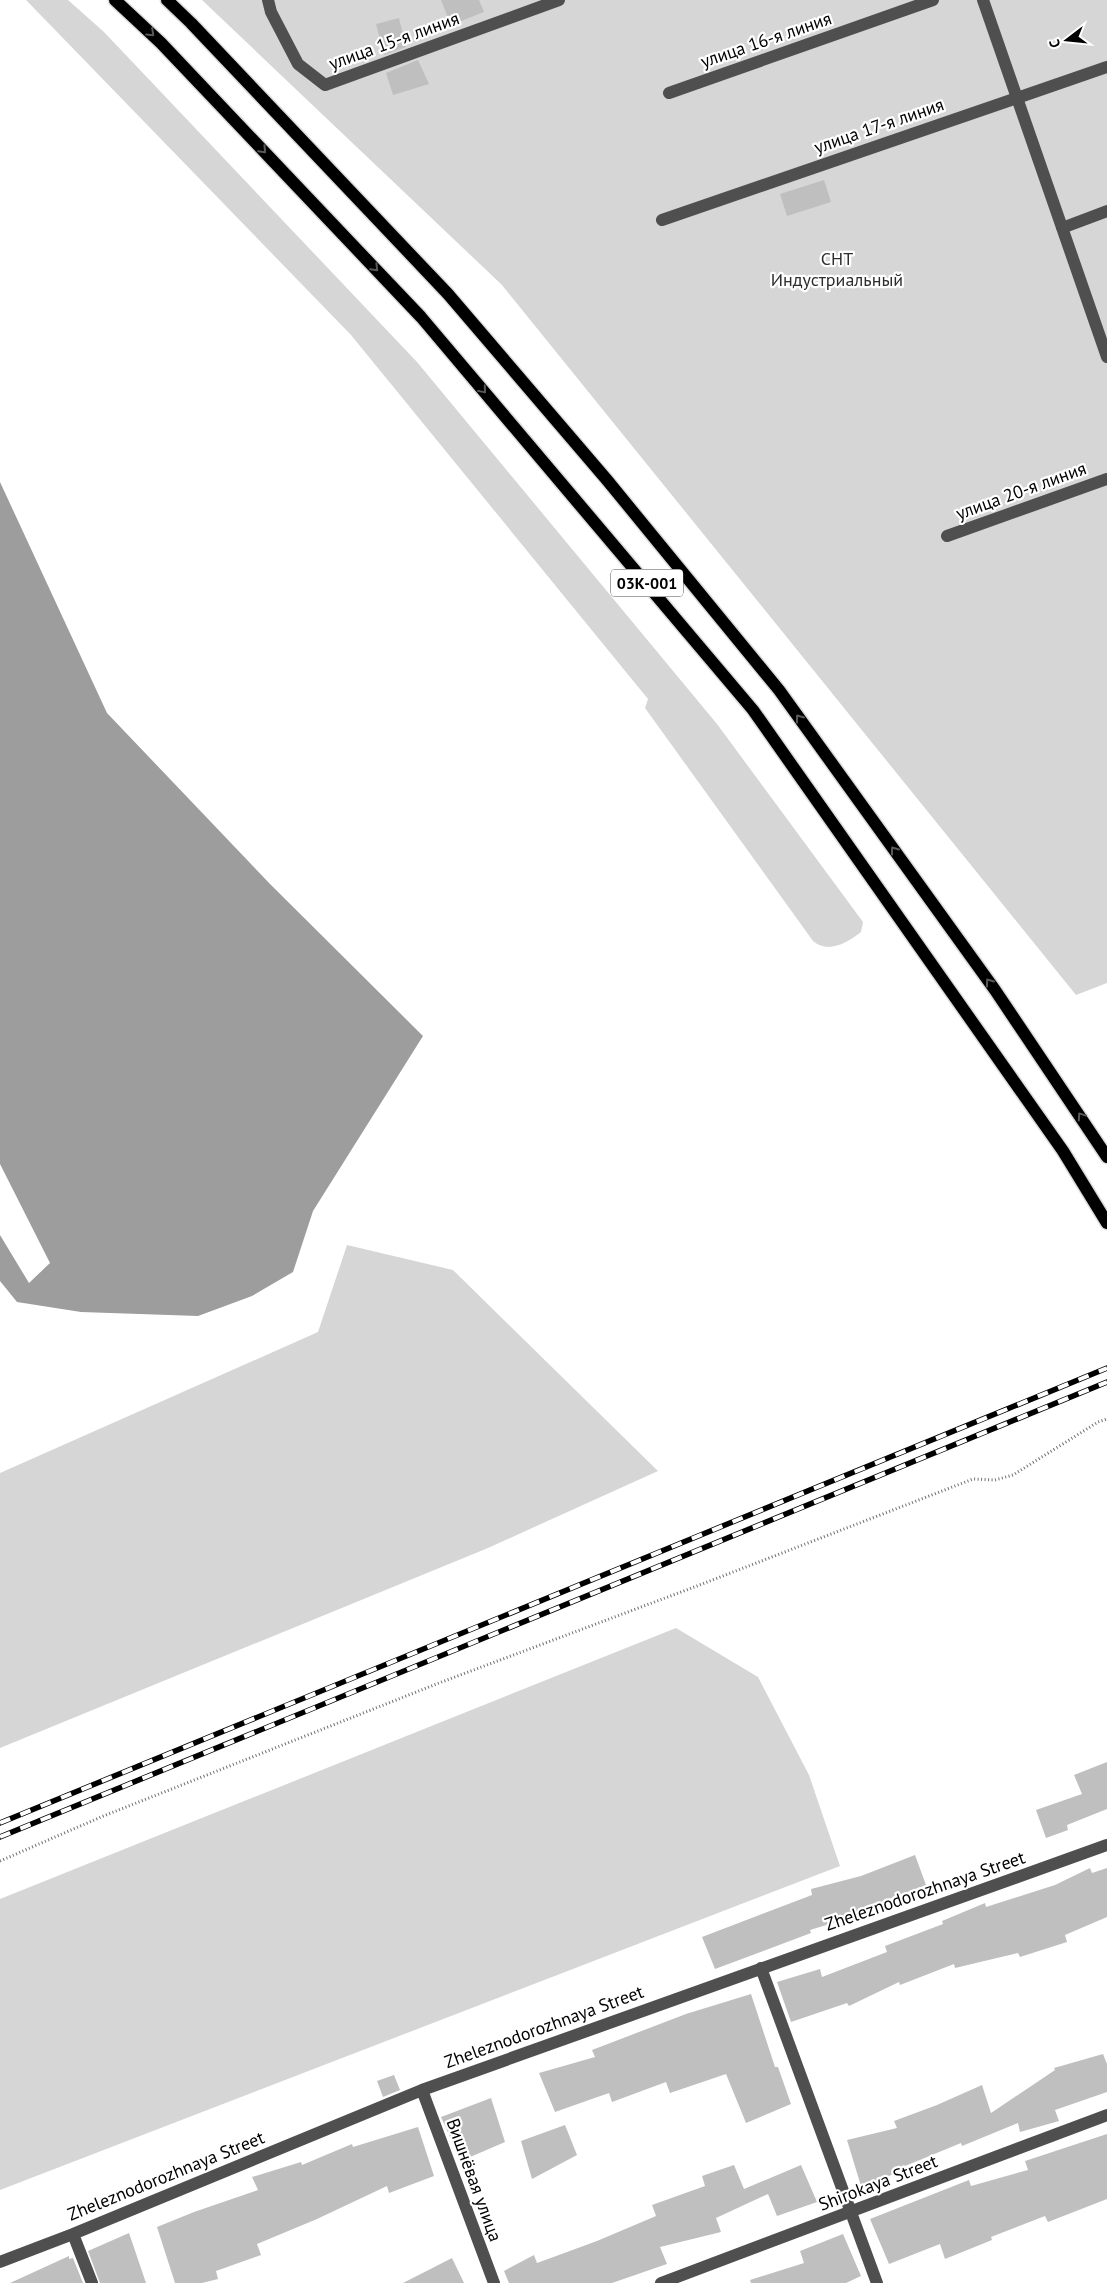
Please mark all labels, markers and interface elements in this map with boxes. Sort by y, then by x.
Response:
street label: улица 15-я линия [325,6,462,75]
street label: улица 16-я линия [697,6,834,73]
north arrow [1042,15,1092,65]
one-way arrow [145,27,154,36]
text: С [1045,37,1064,50]
street label: улица 17-я линия [811,93,947,159]
one-way arrow [257,145,266,154]
park label: СНТ Индустриальный [771,247,903,291]
one-way arrow [369,263,378,272]
one-way arrow [478,384,487,393]
street label: улица 20-я линия [952,456,1089,525]
road number: 03К-001 [611,570,683,596]
one-way arrow [796,714,805,723]
one-way arrow [891,846,900,856]
one-way arrow [986,978,995,988]
one-way arrow [1078,1112,1087,1121]
street label: Zheleznodorozhnaya Street [822,1845,1028,1936]
street label: Zheleznodorozhnaya Street [441,1980,646,2073]
street label: Вишнёвая улица [442,2115,507,2245]
street label: Zheleznodorozhnaya Street [64,2126,268,2226]
street label: Shirokaya Street [815,2149,941,2216]

